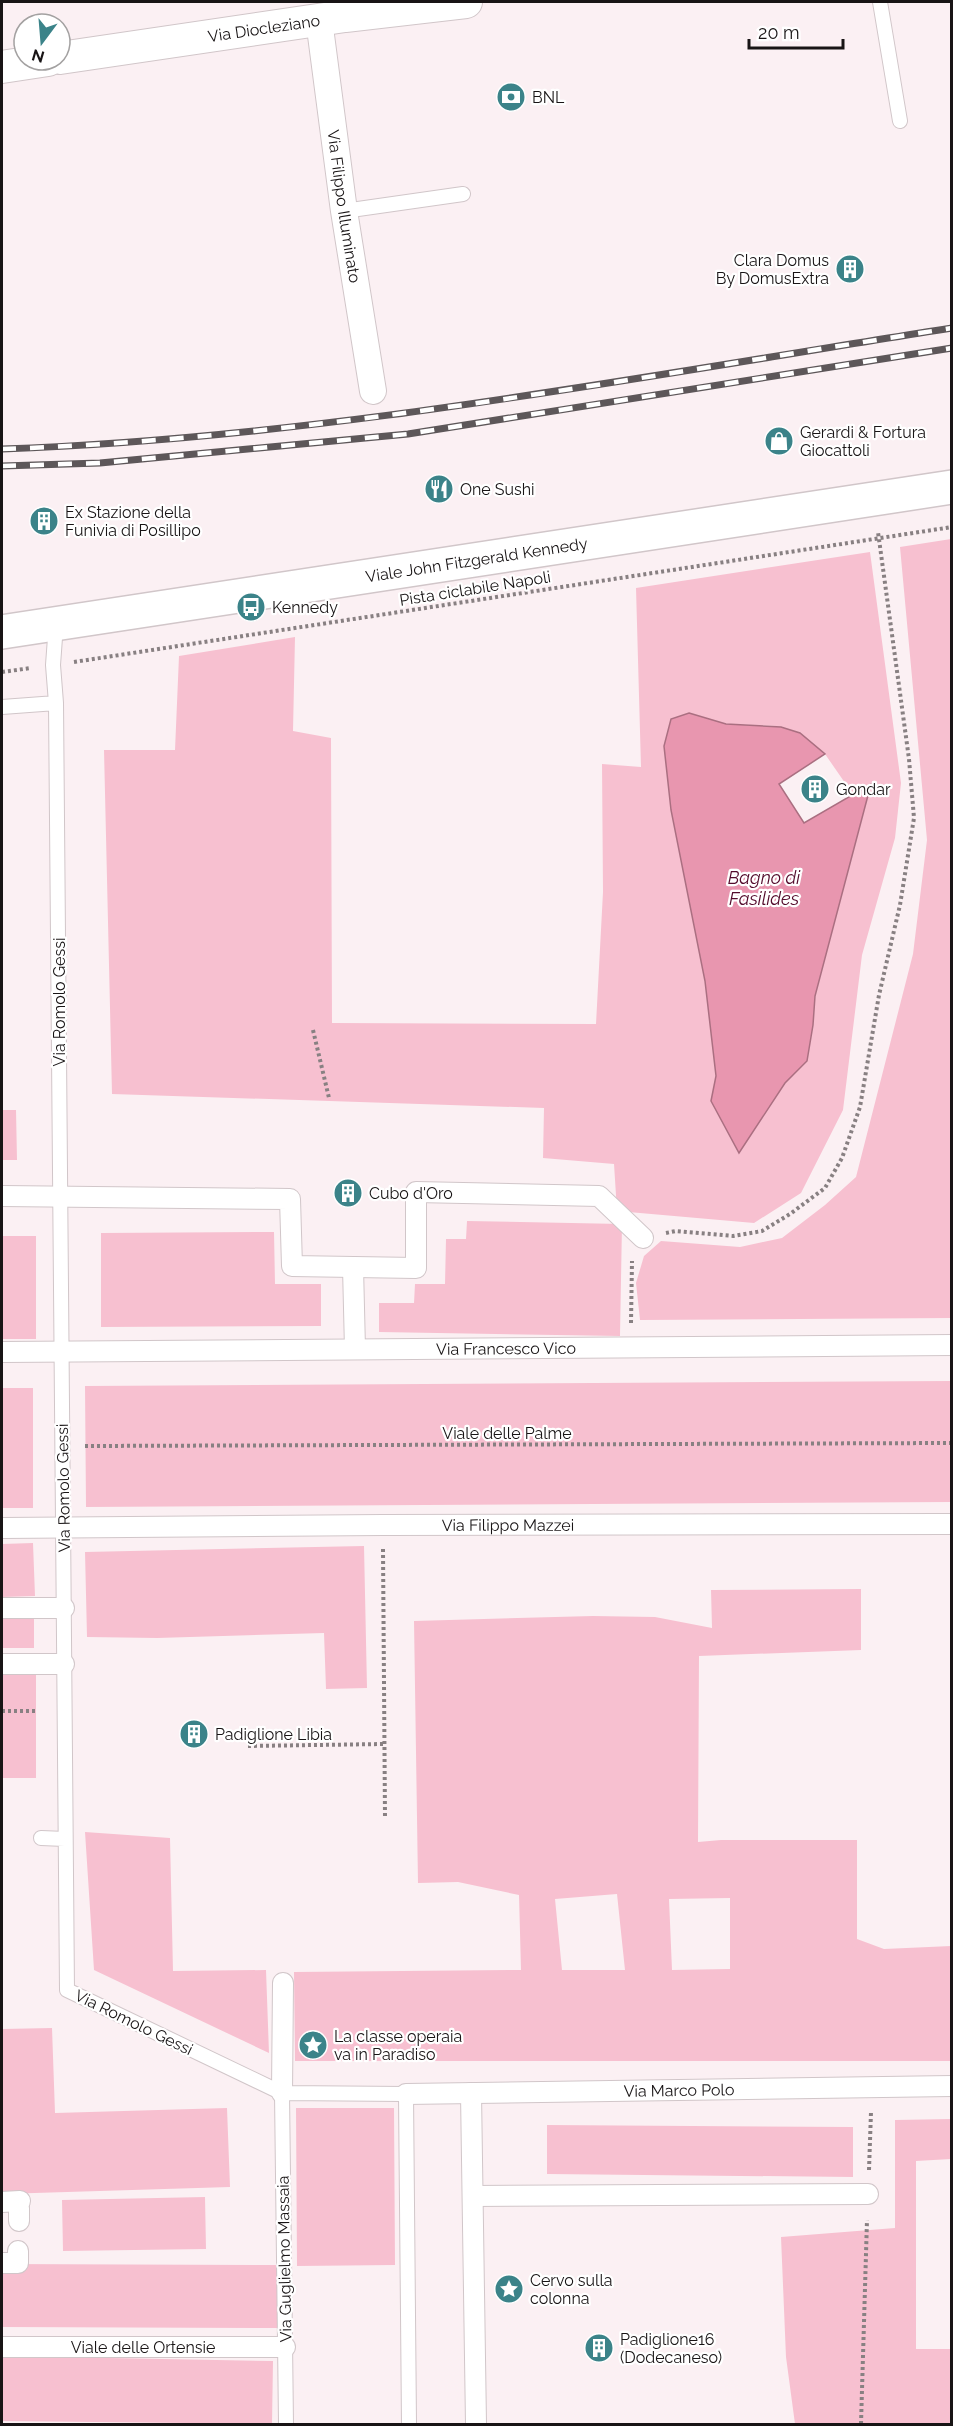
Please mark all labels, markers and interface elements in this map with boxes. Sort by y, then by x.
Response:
street label: Via Diocleziano [207,11,321,46]
north arrow [12,12,72,72]
scale bar [749,12,844,50]
text: 20 m [758,22,800,43]
text: N [30,45,46,67]
bank icon: BNL [495,81,527,113]
place label: BNL [532,88,565,107]
street label: Via Filippo Illuminato [323,129,364,284]
place label: Clara Domus By DomusExtra [716,251,829,288]
building icon: Clara Domus By DomusExtra [834,253,866,285]
place label: Gerardi & Fortura Giocattoli [800,423,926,460]
shop icon: Gerardi & Fortura Giocattoli [763,425,795,457]
restaurant icon: One Sushi [423,473,455,505]
place label: One Sushi [460,480,535,499]
place label: Ex Stazione della Funivia di Posillipo [65,503,201,540]
building icon: Ex Stazione della Funivia di Posillipo [28,505,60,537]
street label: Viale John Fitzgerald Kennedy [364,534,589,586]
street label: Pista ciclabile Napoli [398,567,552,610]
bus stop icon: Kennedy [235,591,267,623]
place label: Kennedy [272,598,338,617]
building icon: Gondar [799,773,831,805]
place label: Gondar [836,780,891,799]
water label: Bagno di Fasilides [728,867,801,909]
street label: Via Romolo Gessi [50,938,69,1066]
building icon: Cubo d'Oro [332,1177,364,1209]
place label: Cubo d'Oro [369,1184,453,1203]
street label: Via Francesco Vico [436,1339,576,1359]
street label: Via Romolo Gessi [53,1423,74,1553]
street label: Viale delle Palme [442,1424,572,1443]
street label: Via Filippo Mazzei [442,1516,574,1535]
building icon: Padiglione Libia [178,1718,210,1750]
place label: Padiglione Libia [215,1725,332,1744]
street label: Via Romolo Gessi [72,1986,196,2059]
place label: La classe operaia va in Paradiso [334,2027,462,2064]
place icon: La classe operaia va in Paradiso [297,2029,329,2061]
street label: Via Marco Polo [623,2080,735,2101]
street label: Via Guglielmo Massaia [274,2175,295,2343]
place label: Cervo sulla colonna [530,2271,612,2308]
place icon: Cervo sulla colonna [493,2273,525,2305]
place label: Padiglione16 (Dodecaneso) [620,2330,722,2367]
building icon: Padiglione16 (Dodecaneso) [583,2332,615,2364]
street label: Viale delle Ortensie [71,2338,215,2357]

